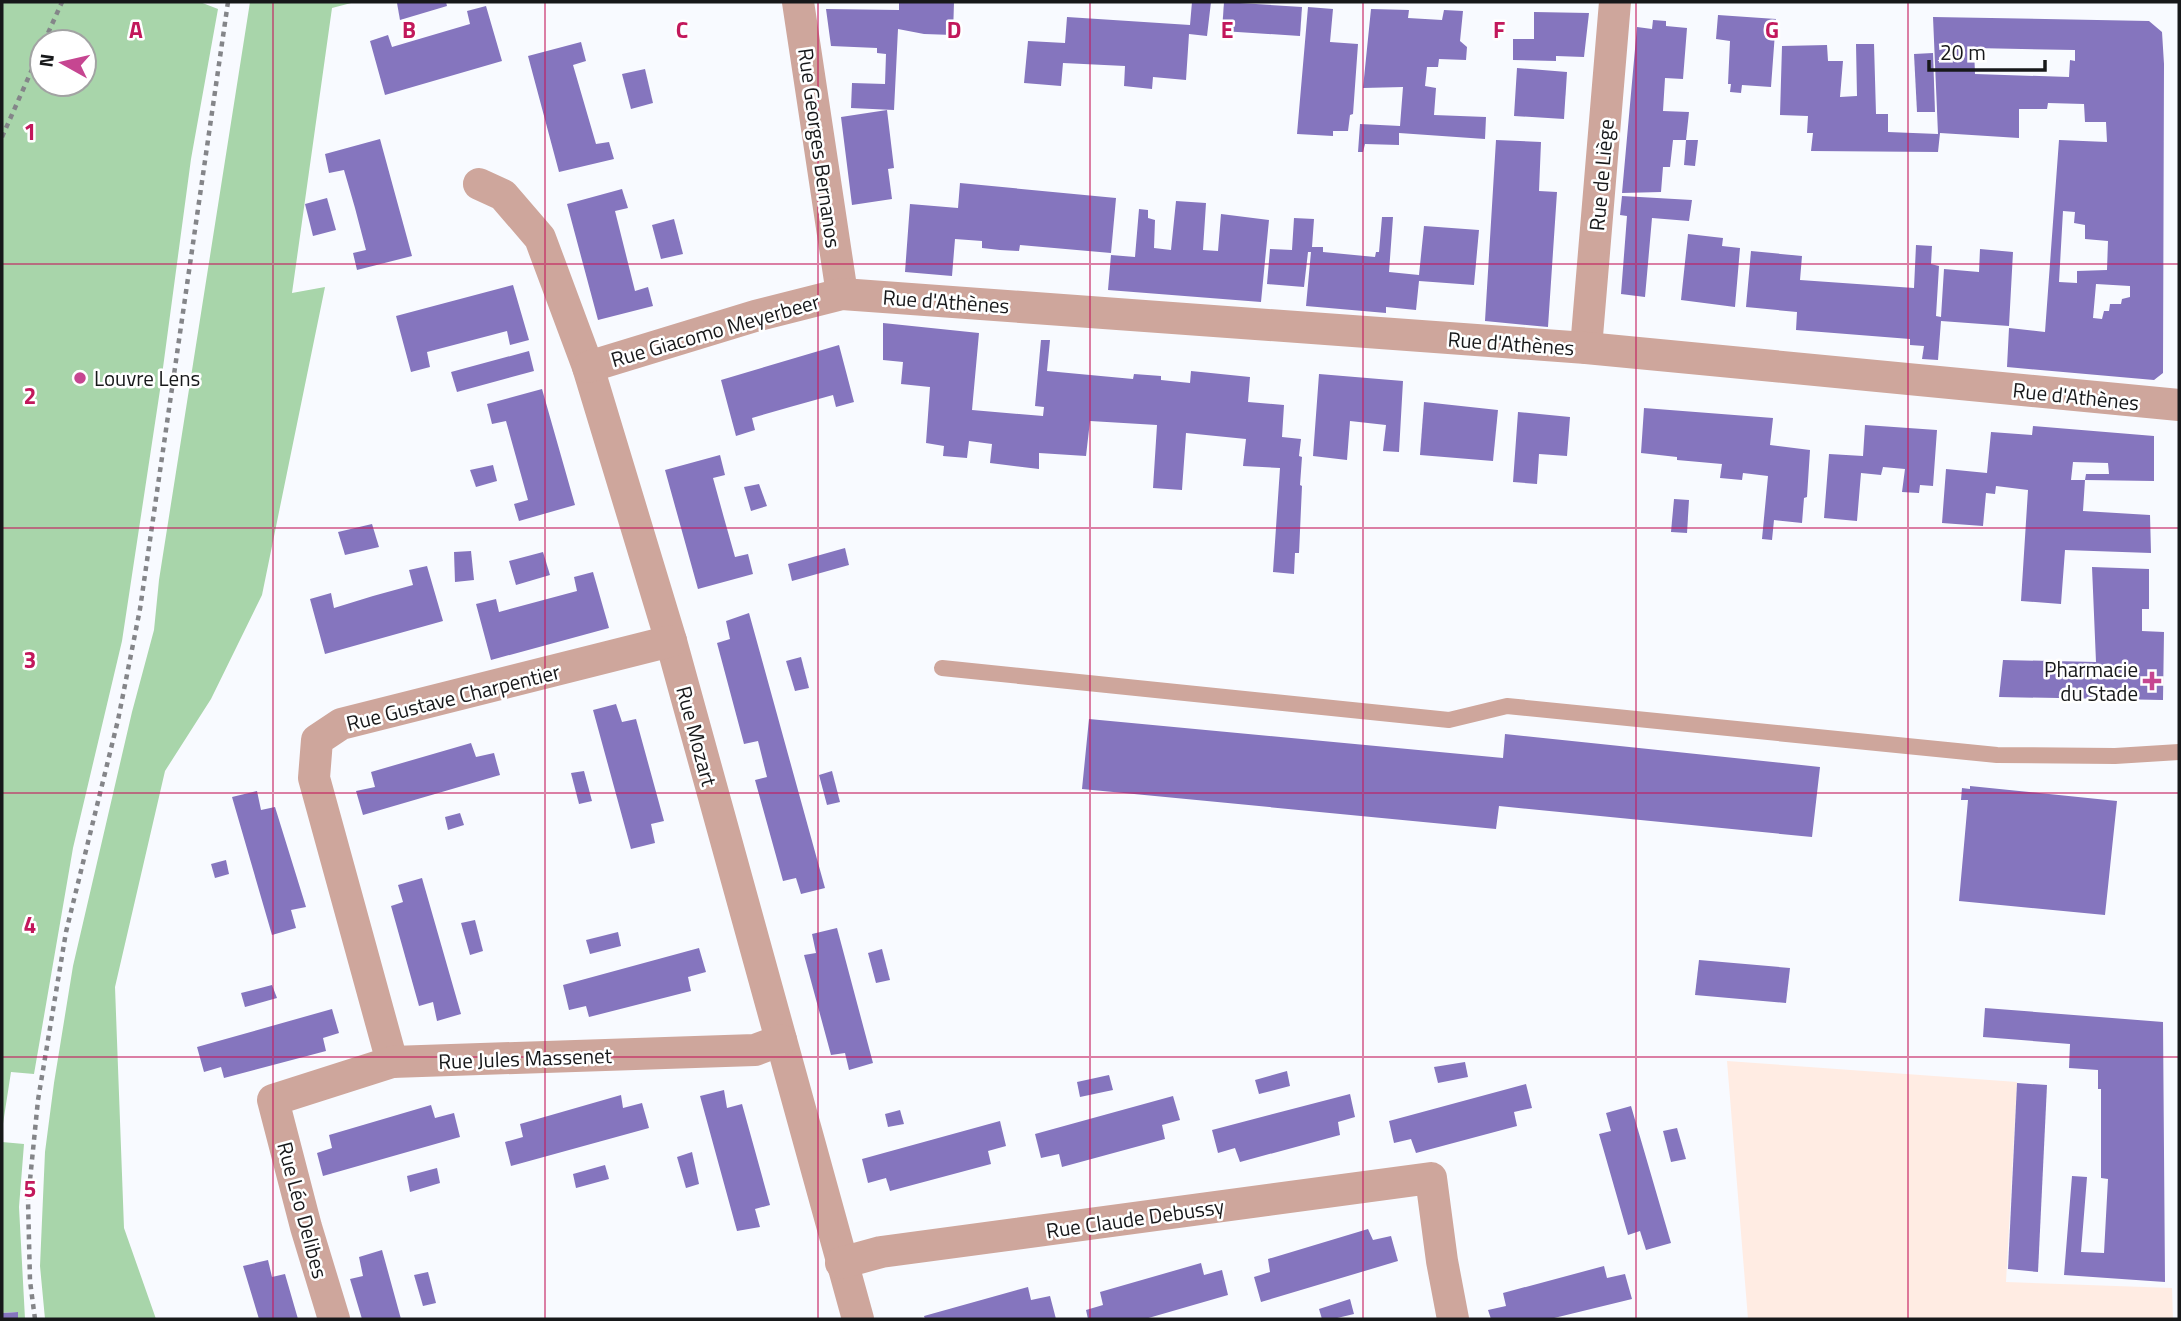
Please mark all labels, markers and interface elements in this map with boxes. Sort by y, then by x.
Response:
text: A [129,12,143,47]
text: B [402,12,416,47]
text: C [676,12,688,47]
text: D [947,12,961,47]
text: E [1221,12,1233,47]
text: F [1493,12,1505,47]
text: G [1765,12,1779,47]
north arrow [28,28,98,98]
scale bar [1929,28,2044,72]
text: 20 m [1940,36,1986,68]
street label: Rue Georges Bernanos [790,46,850,250]
text: N [30,52,61,69]
text: 1 [24,114,36,149]
street label: Rue de Liège [1580,118,1622,232]
street label: Rue d'Athènes [882,281,1010,321]
street label: Rue Giacomo Meyerbeer [607,285,823,375]
street label: Rue d'Athènes [1447,323,1575,363]
place label: Louvre Lens [94,362,200,394]
marker: Louvre Lens [72,370,88,386]
street label: Rue d'Athènes [2011,373,2141,419]
text: 2 [24,378,36,413]
text: 3 [24,642,36,677]
place label: Pharmacie du Stade [2044,653,2138,709]
street label: Rue Gustave Charpentier [343,655,563,739]
marker: Pharmacie du Stade [2144,673,2160,689]
street label: Rue Mozart [668,682,726,790]
text: 4 [24,907,36,942]
street label: Rue Jules Massenet [438,1039,613,1077]
street label: Rue Léo Delibes [269,1138,337,1282]
text: 5 [24,1171,36,1206]
street label: Rue Claude Debussy [1044,1190,1226,1246]

